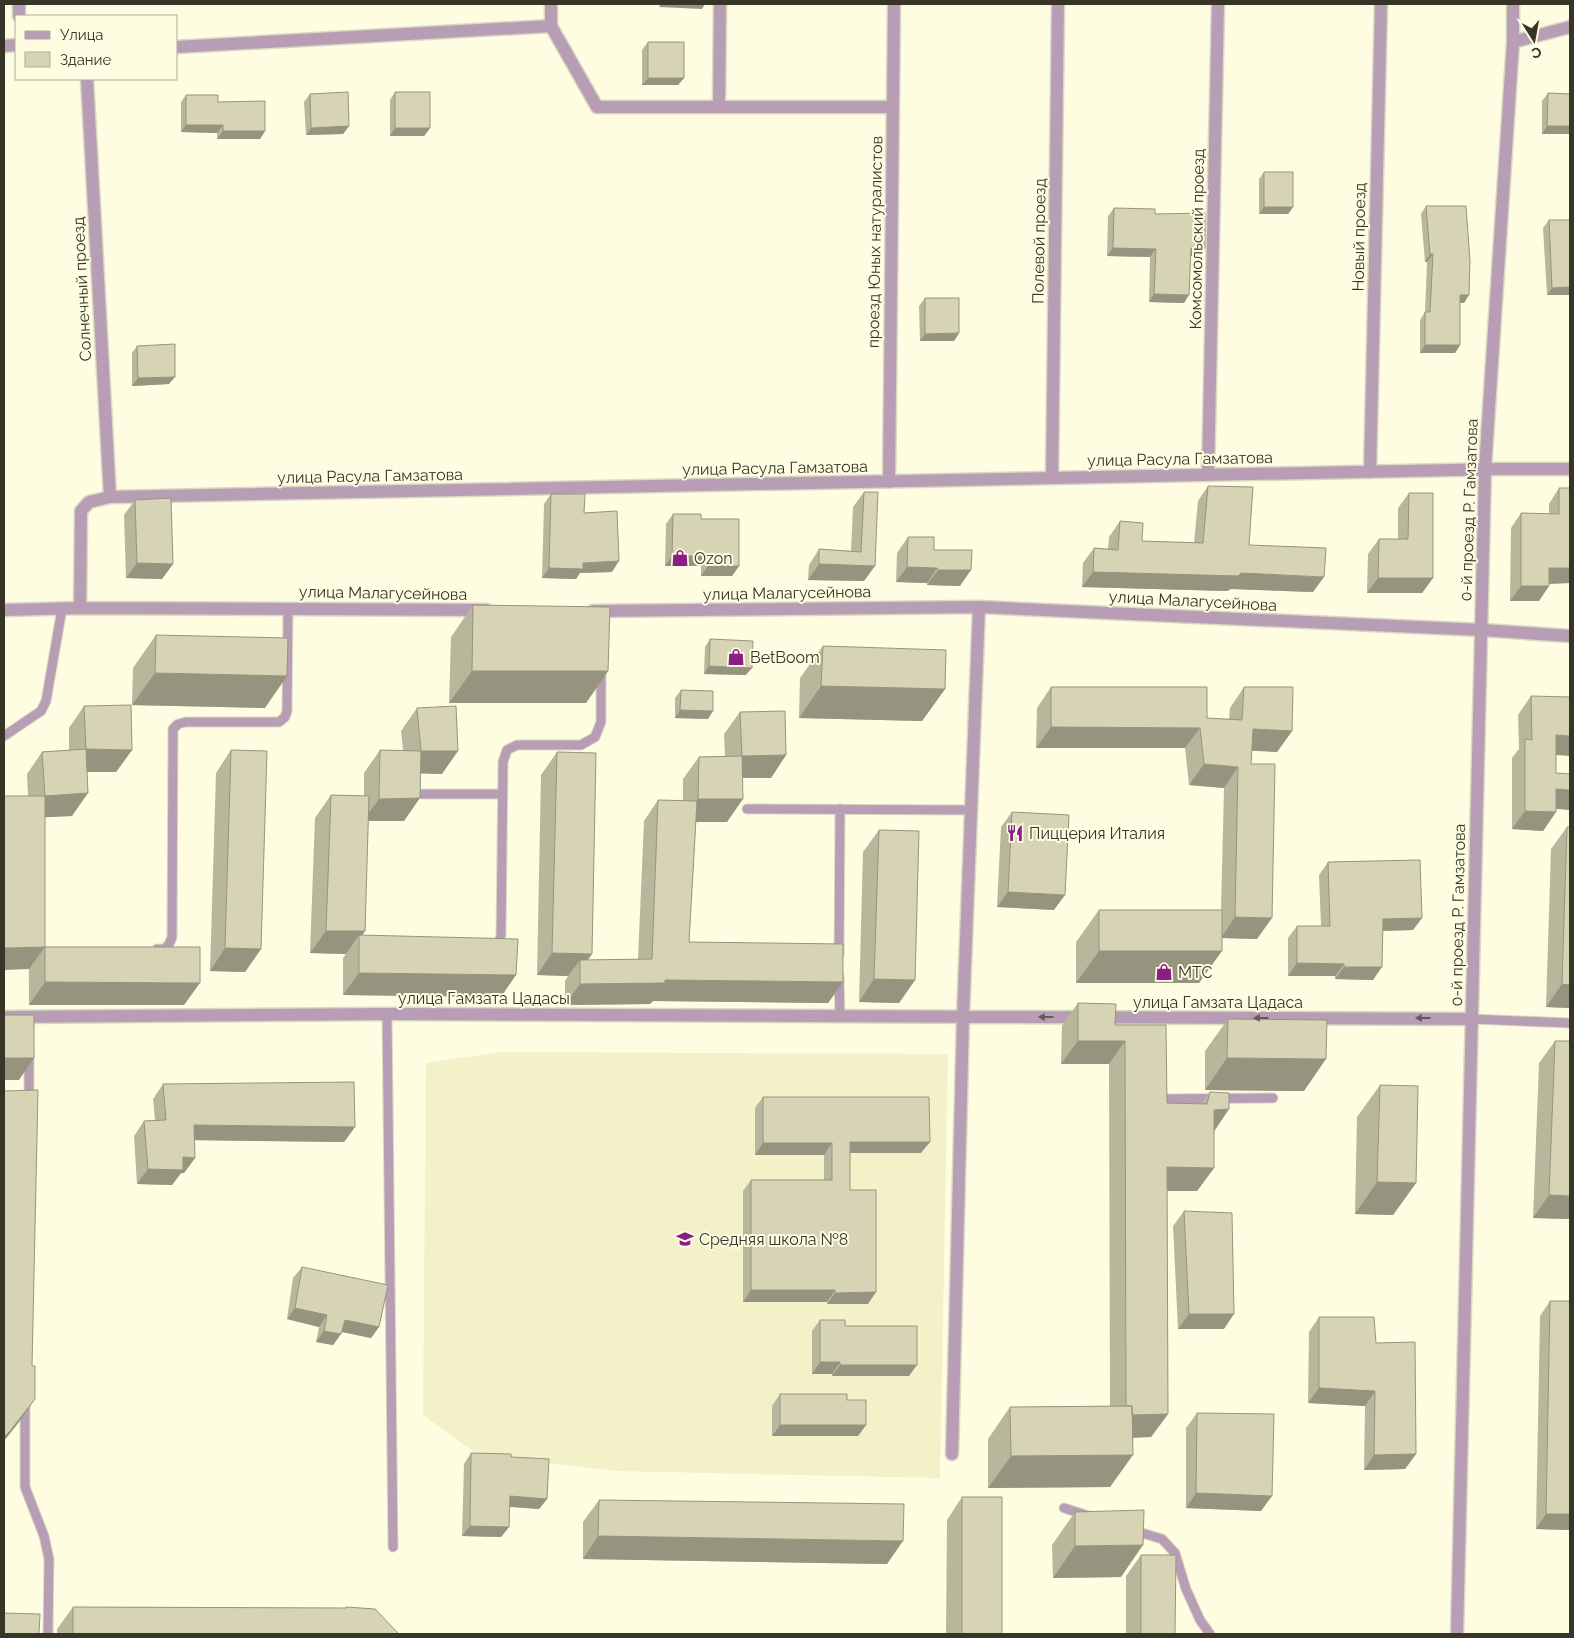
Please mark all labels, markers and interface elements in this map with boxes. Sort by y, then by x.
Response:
legend [15,15,178,80]
north arrow [1509,15,1559,65]
text: Улица [60,26,104,44]
text: С [1530,44,1543,62]
text: Здание [60,51,112,69]
street label: проезд Юных натуралистов [864,136,886,348]
street label: Комсомольский проезд [1186,148,1208,330]
street label: Полевой проезд [1028,178,1050,304]
street label: Новый проезд [1349,183,1369,291]
street label: Солнечный проезд [69,216,95,362]
street label: 0-й проезд Р. Гамзатова [1456,418,1482,602]
street label: улица Расула Гамзатова [1087,448,1273,470]
street label: улица Расула Гамзатова [682,457,868,479]
street label: улица Расула Гамзатова [277,465,463,487]
shop icon: Ozon [670,548,690,568]
place label: Ozon [694,549,733,568]
street label: улица Малагусейнова [299,582,467,604]
street label: улица Малагусейнова [703,582,871,604]
street label: улица Малагусейнова [1108,587,1278,615]
shop icon: BetBoom [726,647,746,667]
place label: BetBoom [750,648,820,667]
restaurant icon: Пиццерия Италия [1005,823,1025,843]
street label: 0-й проезд Р. Гамзатова [1447,823,1469,1007]
place label: Пиццерия Италия [1029,824,1165,843]
shop icon: МТС [1154,962,1174,982]
place label: МТС [1178,963,1212,982]
street label: улица Гамзата Цадасы [398,989,570,1008]
street label: улица Гамзата Цадаса [1133,993,1303,1012]
one-way arrow [1037,1013,1053,1021]
one-way arrow [1252,1014,1268,1022]
one-way arrow [1415,1014,1431,1022]
school or university icon: Средняя школа №8 [675,1229,695,1249]
place label: Средняя школа №8 [699,1230,848,1249]

